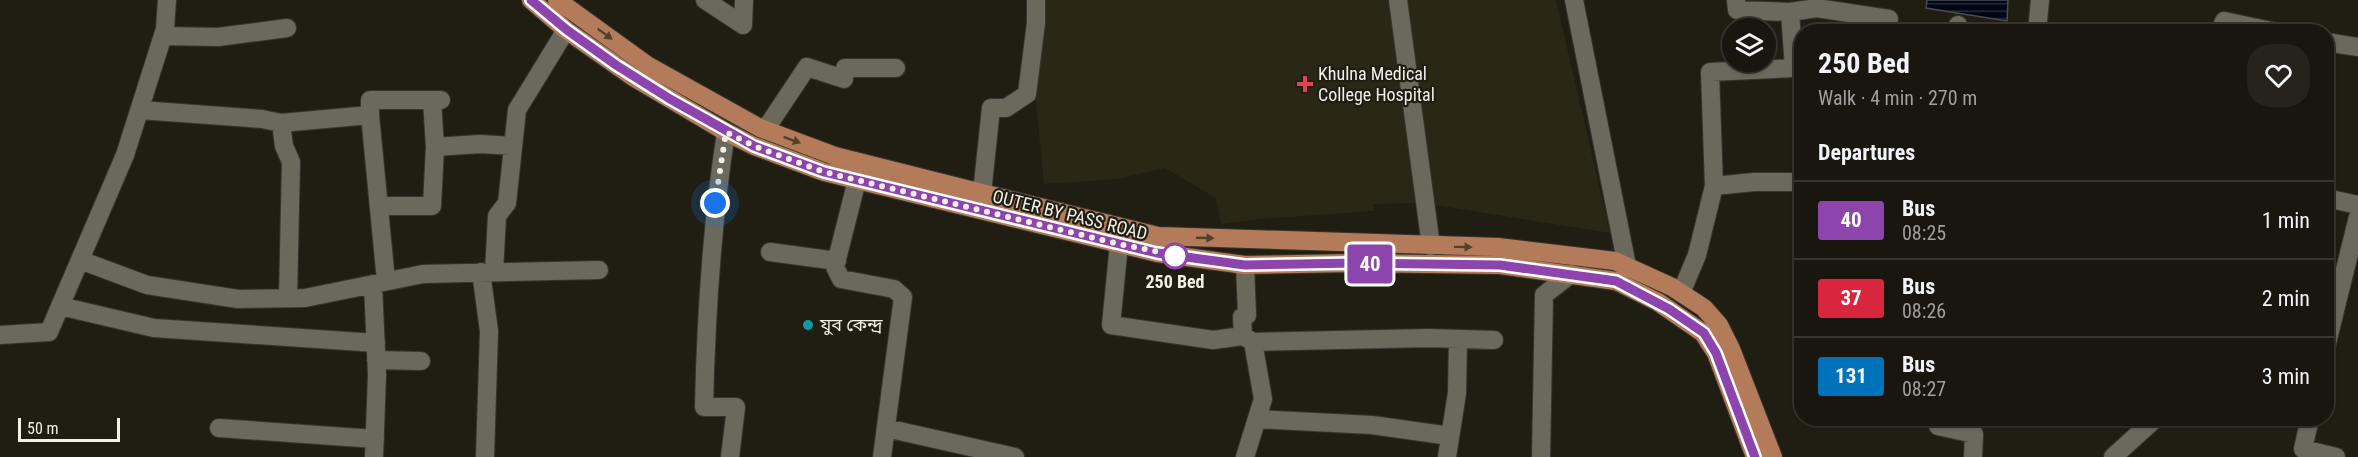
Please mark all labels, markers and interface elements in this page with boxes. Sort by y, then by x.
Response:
map controls [1722,18,1776,72]
button: layers [1722,18,1776,72]
one-way arrow [596,28,612,40]
button: heart [2247,44,2310,107]
text: 250 Bed [1818,47,1910,80]
place label: Khulna Medical College Hospital [1318,63,1435,105]
marker: Khulna Medical College Hospital [1296,75,1314,93]
text: Walk · 4 min · 270 m [1818,86,1977,110]
one-way arrow [783,136,801,145]
text: Departures [1818,140,1915,165]
street label: OUTER BY PASS ROAD [991,185,1150,244]
your location [700,188,730,218]
text: Bus [1902,196,1935,221]
text: 40 [1840,208,1862,232]
text: 1 min [2262,208,2310,233]
text: 08:25 [1902,221,1946,245]
one-way arrow [1196,233,1215,242]
one-way arrow [1454,242,1473,252]
marker: 250 Bed [1162,243,1188,269]
line badge: 40 [1343,244,1397,284]
text: 40 [1359,252,1381,276]
place label: 250 Bed [1145,271,1205,292]
text: Bus [1902,274,1935,299]
text: 37 [1840,286,1862,310]
text: 2 min [2262,286,2310,311]
text: 08:26 [1902,299,1946,323]
place label: যুব কেন্দ্র [819,314,884,336]
marker: যুব কেন্দ্র [801,318,815,332]
text: Bus [1902,352,1935,377]
text: 131 [1835,364,1867,388]
text: 3 min [2262,364,2310,389]
text: 08:27 [1902,377,1946,401]
scale bar [18,415,120,442]
text: 50 m [27,419,59,438]

